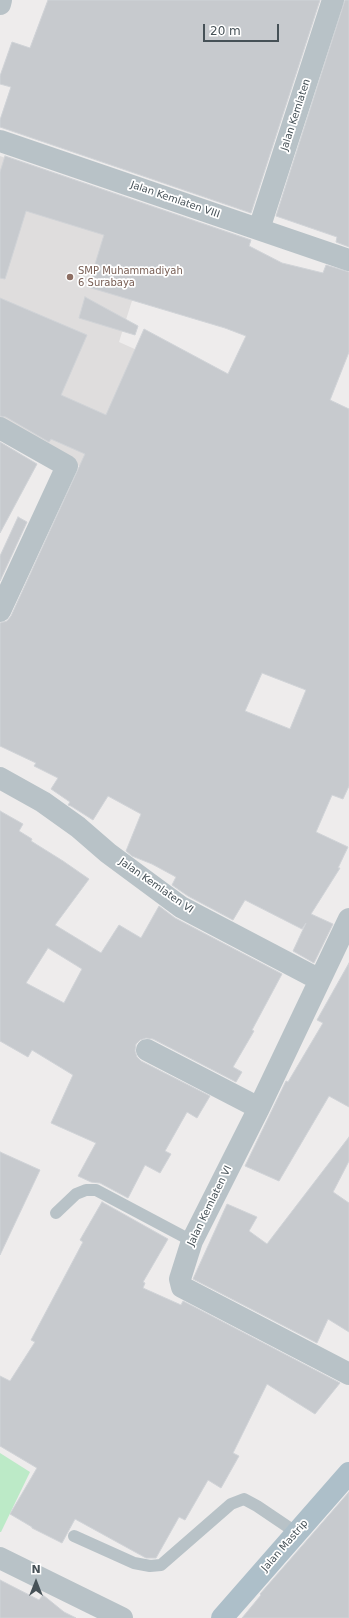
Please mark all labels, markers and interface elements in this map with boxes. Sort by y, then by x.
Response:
scale bar [205,16,281,42]
text: 20 m [210,24,241,38]
street label: Jalan Kemlaten [279,78,313,152]
street label: Jalan Kemlaten VIII [129,179,221,221]
place label: SMP Muhammadiyah 6 Surabaya [78,265,183,288]
marker: SMP Muhammadiyah 6 Surabaya [65,272,75,282]
street label: Jalan Kemlaten VI [117,856,195,916]
street label: Jalan Kemlaten VI [185,1164,235,1248]
street label: Jalan Mastrip [259,1518,311,1574]
north arrow [16,1562,56,1602]
text: N [31,1563,41,1576]

